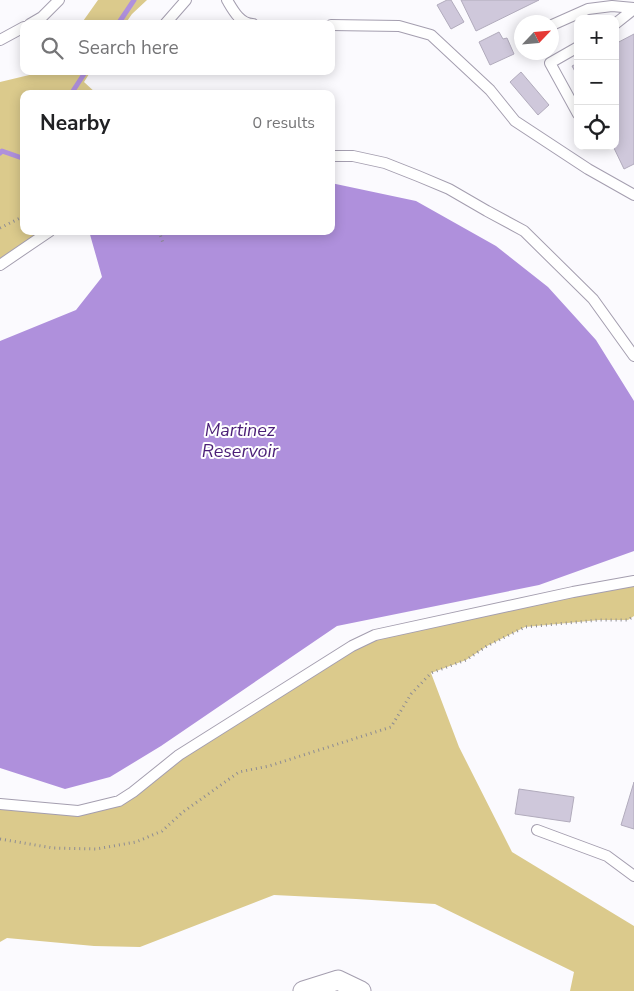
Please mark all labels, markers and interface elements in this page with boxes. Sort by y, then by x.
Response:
north arrow [514,15,559,60]
map controls [574,15,619,150]
button: + [574,15,619,60]
search box [20,20,335,75]
icon: search [38,34,66,62]
text: Search here [78,35,179,61]
button: − [574,60,619,105]
button: locate [574,105,619,150]
text: Nearby [40,109,110,137]
text: 0 results [253,112,315,134]
water label: Martinez Reservoir [202,418,279,463]

